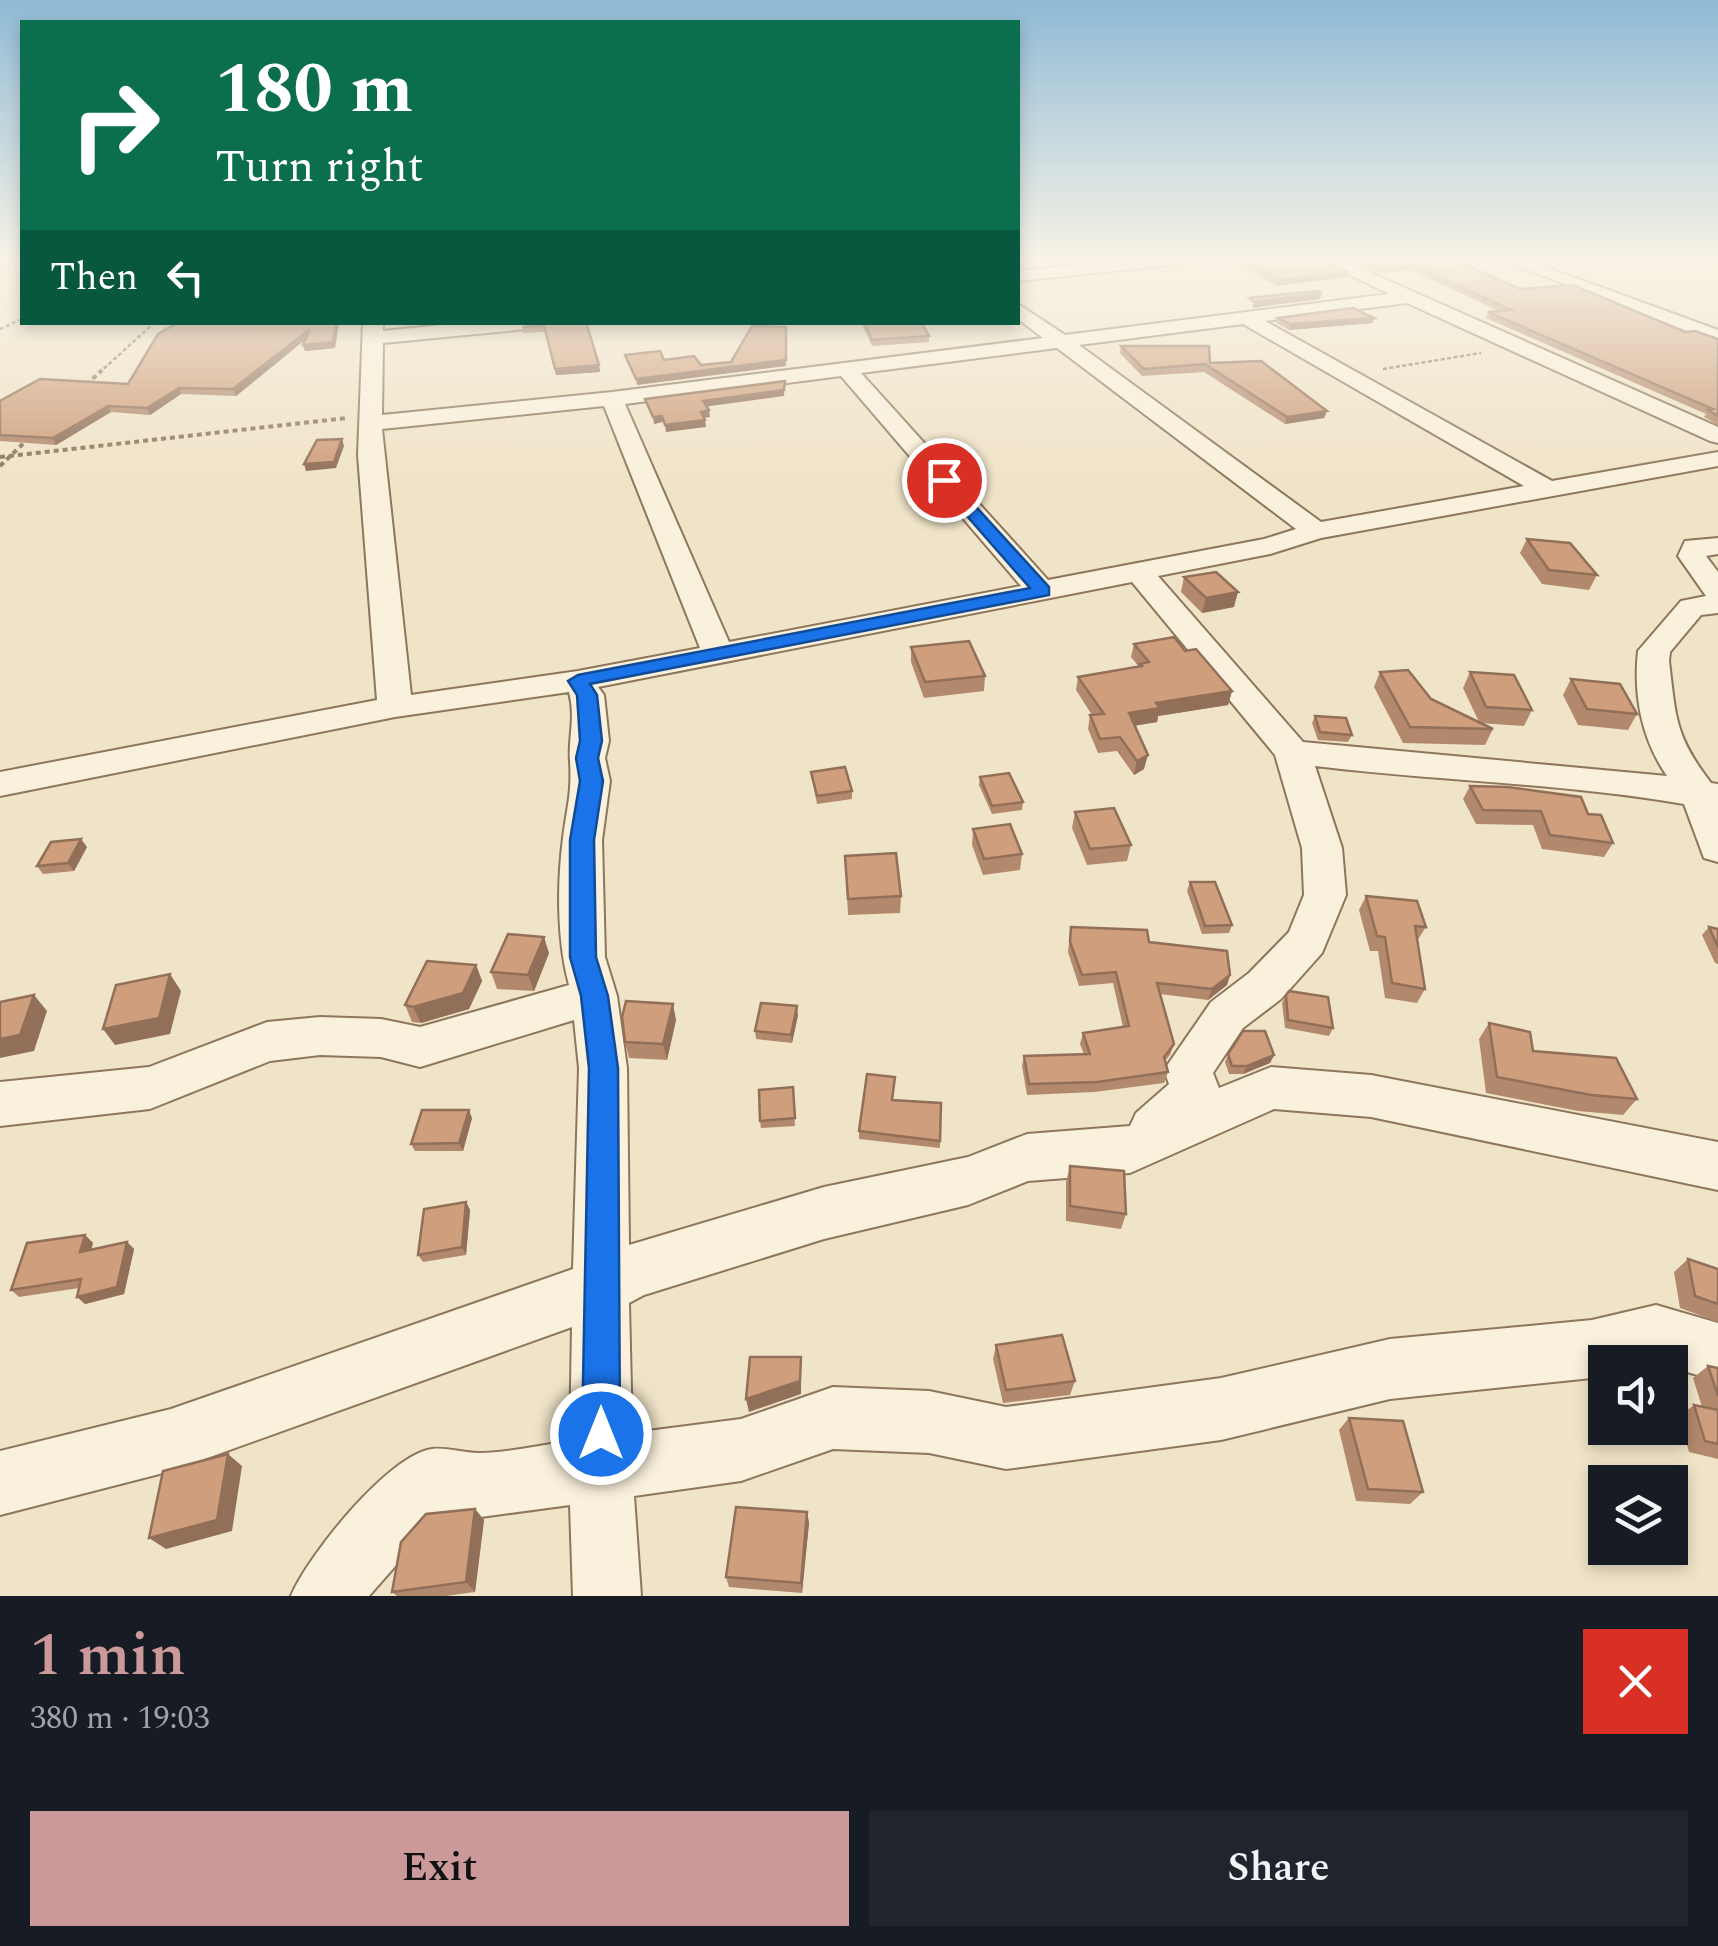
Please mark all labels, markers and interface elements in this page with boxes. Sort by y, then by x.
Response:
text: 180 m [215,37,413,143]
icon: right [50,60,180,190]
text: Turn right [215,133,424,202]
text: Then [50,249,138,307]
icon: left [158,250,213,305]
pin [902,438,987,523]
icon: arrive [917,453,972,508]
map controls [1588,1345,1688,1565]
button: sound [1588,1345,1688,1445]
position arrow [549,1382,653,1486]
button: layers [1588,1465,1688,1565]
text: 1 min [30,1610,186,1702]
button: close [1583,1629,1688,1734]
text: 380 m · 19:03 [30,1694,210,1743]
button: Exit [30,1811,849,1926]
button: Share [869,1811,1688,1926]

